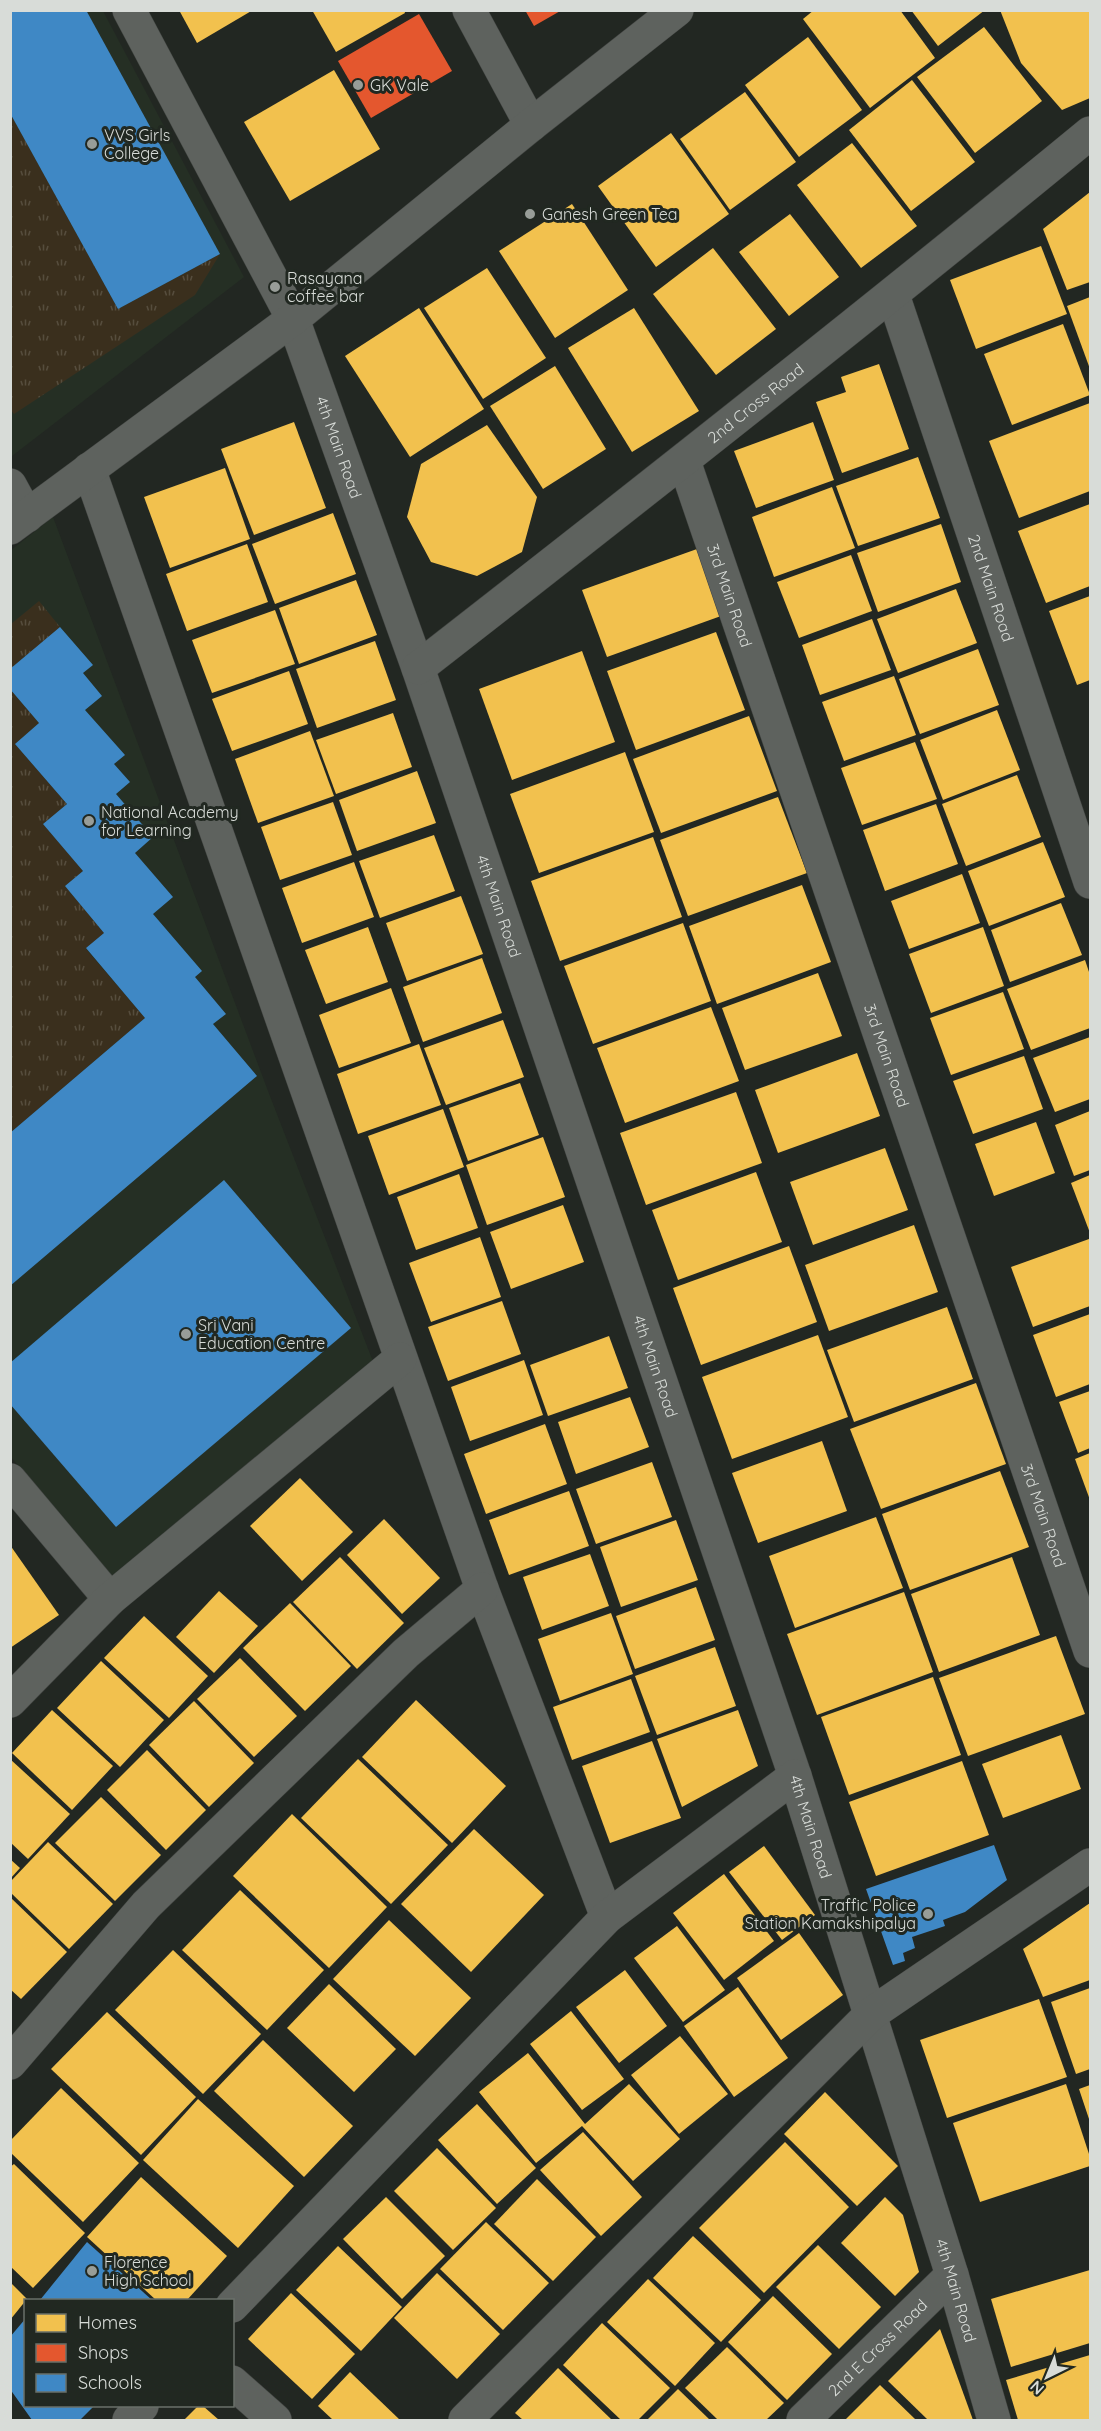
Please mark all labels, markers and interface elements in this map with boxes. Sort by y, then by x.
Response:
place label: GK Vale [370,75,429,95]
marker: GK Vale [351,78,365,92]
place label: VVS Girls College [104,125,170,163]
marker: VVS Girls College [85,137,99,151]
place label: Ganesh Green Tea [542,204,677,224]
marker: Ganesh Green Tea [523,207,537,221]
place label: Rasayana coffee bar [287,268,364,306]
marker: Rasayana coffee bar [268,280,282,294]
street label: 2nd Cross Road [703,359,808,447]
street label: 4th Main Road [311,393,366,501]
street label: 2nd Main Road [964,532,1019,644]
street label: 3rd Main Road [703,541,757,650]
place label: National Academy for Learning [101,802,239,840]
marker: National Academy for Learning [82,814,96,828]
street label: 4th Main Road [472,852,526,960]
street label: 3rd Main Road [860,1001,914,1110]
street label: 4th Main Road [629,1312,682,1420]
place label: Sri Vani Education Centre [198,1315,325,1353]
marker: Sri Vani Education Centre [179,1327,193,1341]
street label: 3rd Main Road [1017,1461,1071,1570]
street label: 4th Main Road [785,1773,837,1881]
place label: Traffic Police Station Kamakshipalya [745,1895,916,1933]
marker: Traffic Police Station Kamakshipalya [921,1907,935,1921]
street label: 4th Main Road [931,2236,981,2345]
place label: Florence High School [104,2252,192,2290]
marker: Florence High School [85,2264,99,2278]
street label: 2nd E Cross Road [824,2295,931,2400]
legend [24,2299,234,2407]
text: Homes [78,2311,137,2334]
text: Shops [78,2341,129,2364]
north arrow [1017,2347,1077,2407]
text: Schools [78,2371,142,2394]
text: N [1026,2377,1048,2399]

